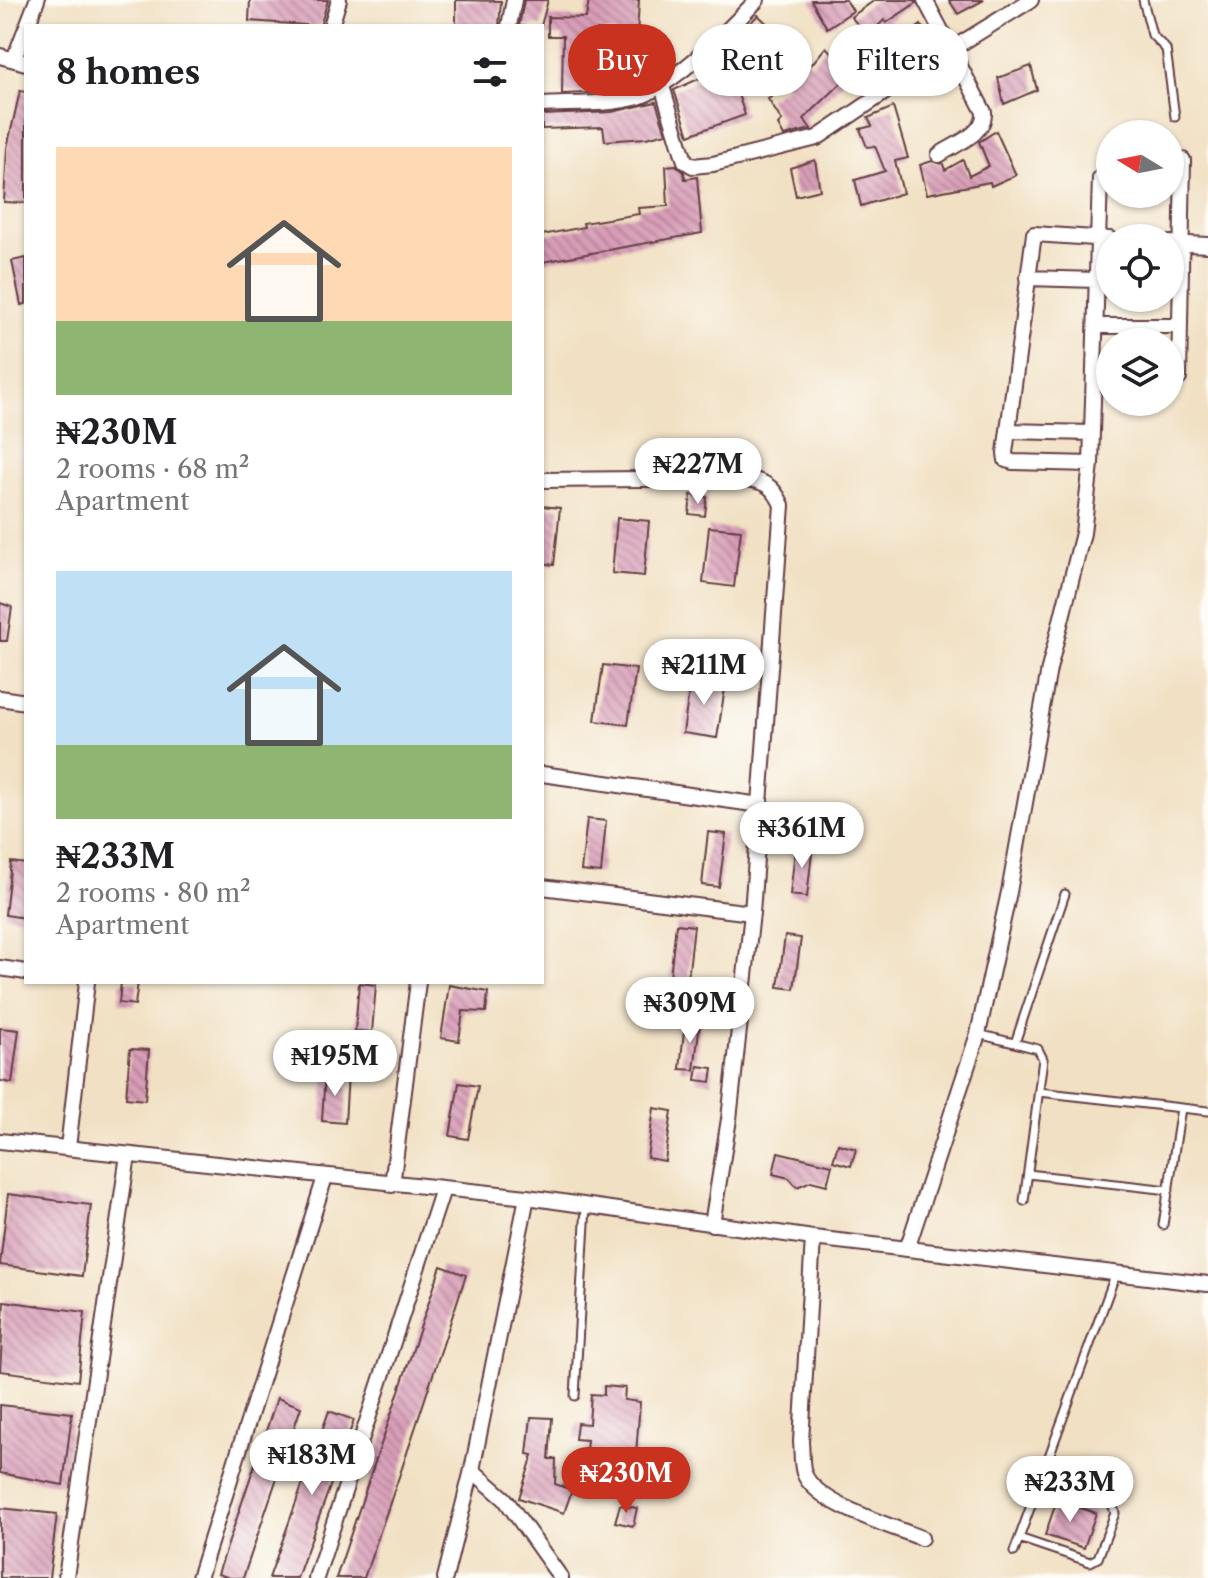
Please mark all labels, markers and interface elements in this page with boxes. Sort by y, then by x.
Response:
chip: Buy [568,24,676,96]
chip: Rent [692,24,812,96]
chip: Filters [828,24,968,96]
icon: filters [468,50,512,94]
text: 8 homes [56,51,200,93]
north arrow [1096,120,1184,208]
map controls [1096,120,1184,416]
icon: home [212,199,356,343]
button: locate [1096,224,1184,312]
button: layers [1096,328,1184,416]
text: ₦230M [56,411,178,453]
pin: ₦227M [642,438,754,506]
text: ₦227M [653,448,743,480]
text: 2 rooms · 68 m² [56,453,249,485]
text: Apartment [56,485,189,517]
icon: home [212,623,356,767]
pin: ₦211M [648,639,760,707]
text: ₦211M [661,649,747,681]
pin: ₦361M [746,802,858,870]
text: ₦361M [758,812,846,844]
text: ₦233M [56,835,175,877]
text: 2 rooms · 80 m² [56,877,251,909]
text: Apartment [56,909,189,941]
pin: ₦309M [634,977,746,1045]
text: ₦309M [643,987,737,1019]
pin: ₦195M [279,1030,391,1098]
text: ₦195M [291,1040,379,1072]
pin: ₦183M [256,1429,368,1497]
text: ₦183M [268,1439,356,1471]
pin: ₦230M [570,1447,682,1515]
pin: ₦233M [1014,1456,1126,1524]
text: ₦230M [580,1457,672,1489]
text: ₦233M [1024,1466,1116,1498]

